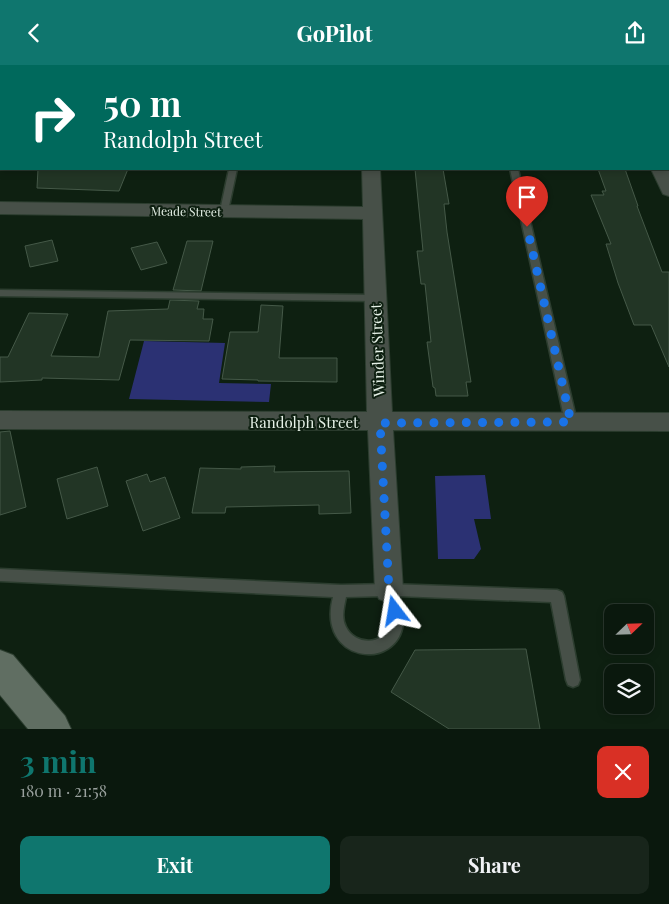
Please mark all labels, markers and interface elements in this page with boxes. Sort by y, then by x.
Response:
text: GoPilot [296,18,373,48]
icon: back [20,19,48,47]
icon: share [621,19,649,47]
text: 50 m [103,79,181,126]
icon: right [20,85,85,150]
text: Randolph Street [103,124,263,154]
pin [506,176,548,227]
icon: arrive [513,183,541,211]
street label: Meade Street [151,202,222,220]
street label: Winder Street [365,302,389,398]
street label: Randolph Street [250,412,359,432]
position arrow [368,584,420,636]
north arrow [604,604,654,654]
map controls [604,604,654,714]
button: layers [604,664,654,714]
text: 3 min [20,741,96,781]
button: close [597,746,649,798]
text: 180 m · 21:58 [20,780,107,801]
button: Exit [20,836,330,894]
button: Share [340,836,649,894]

